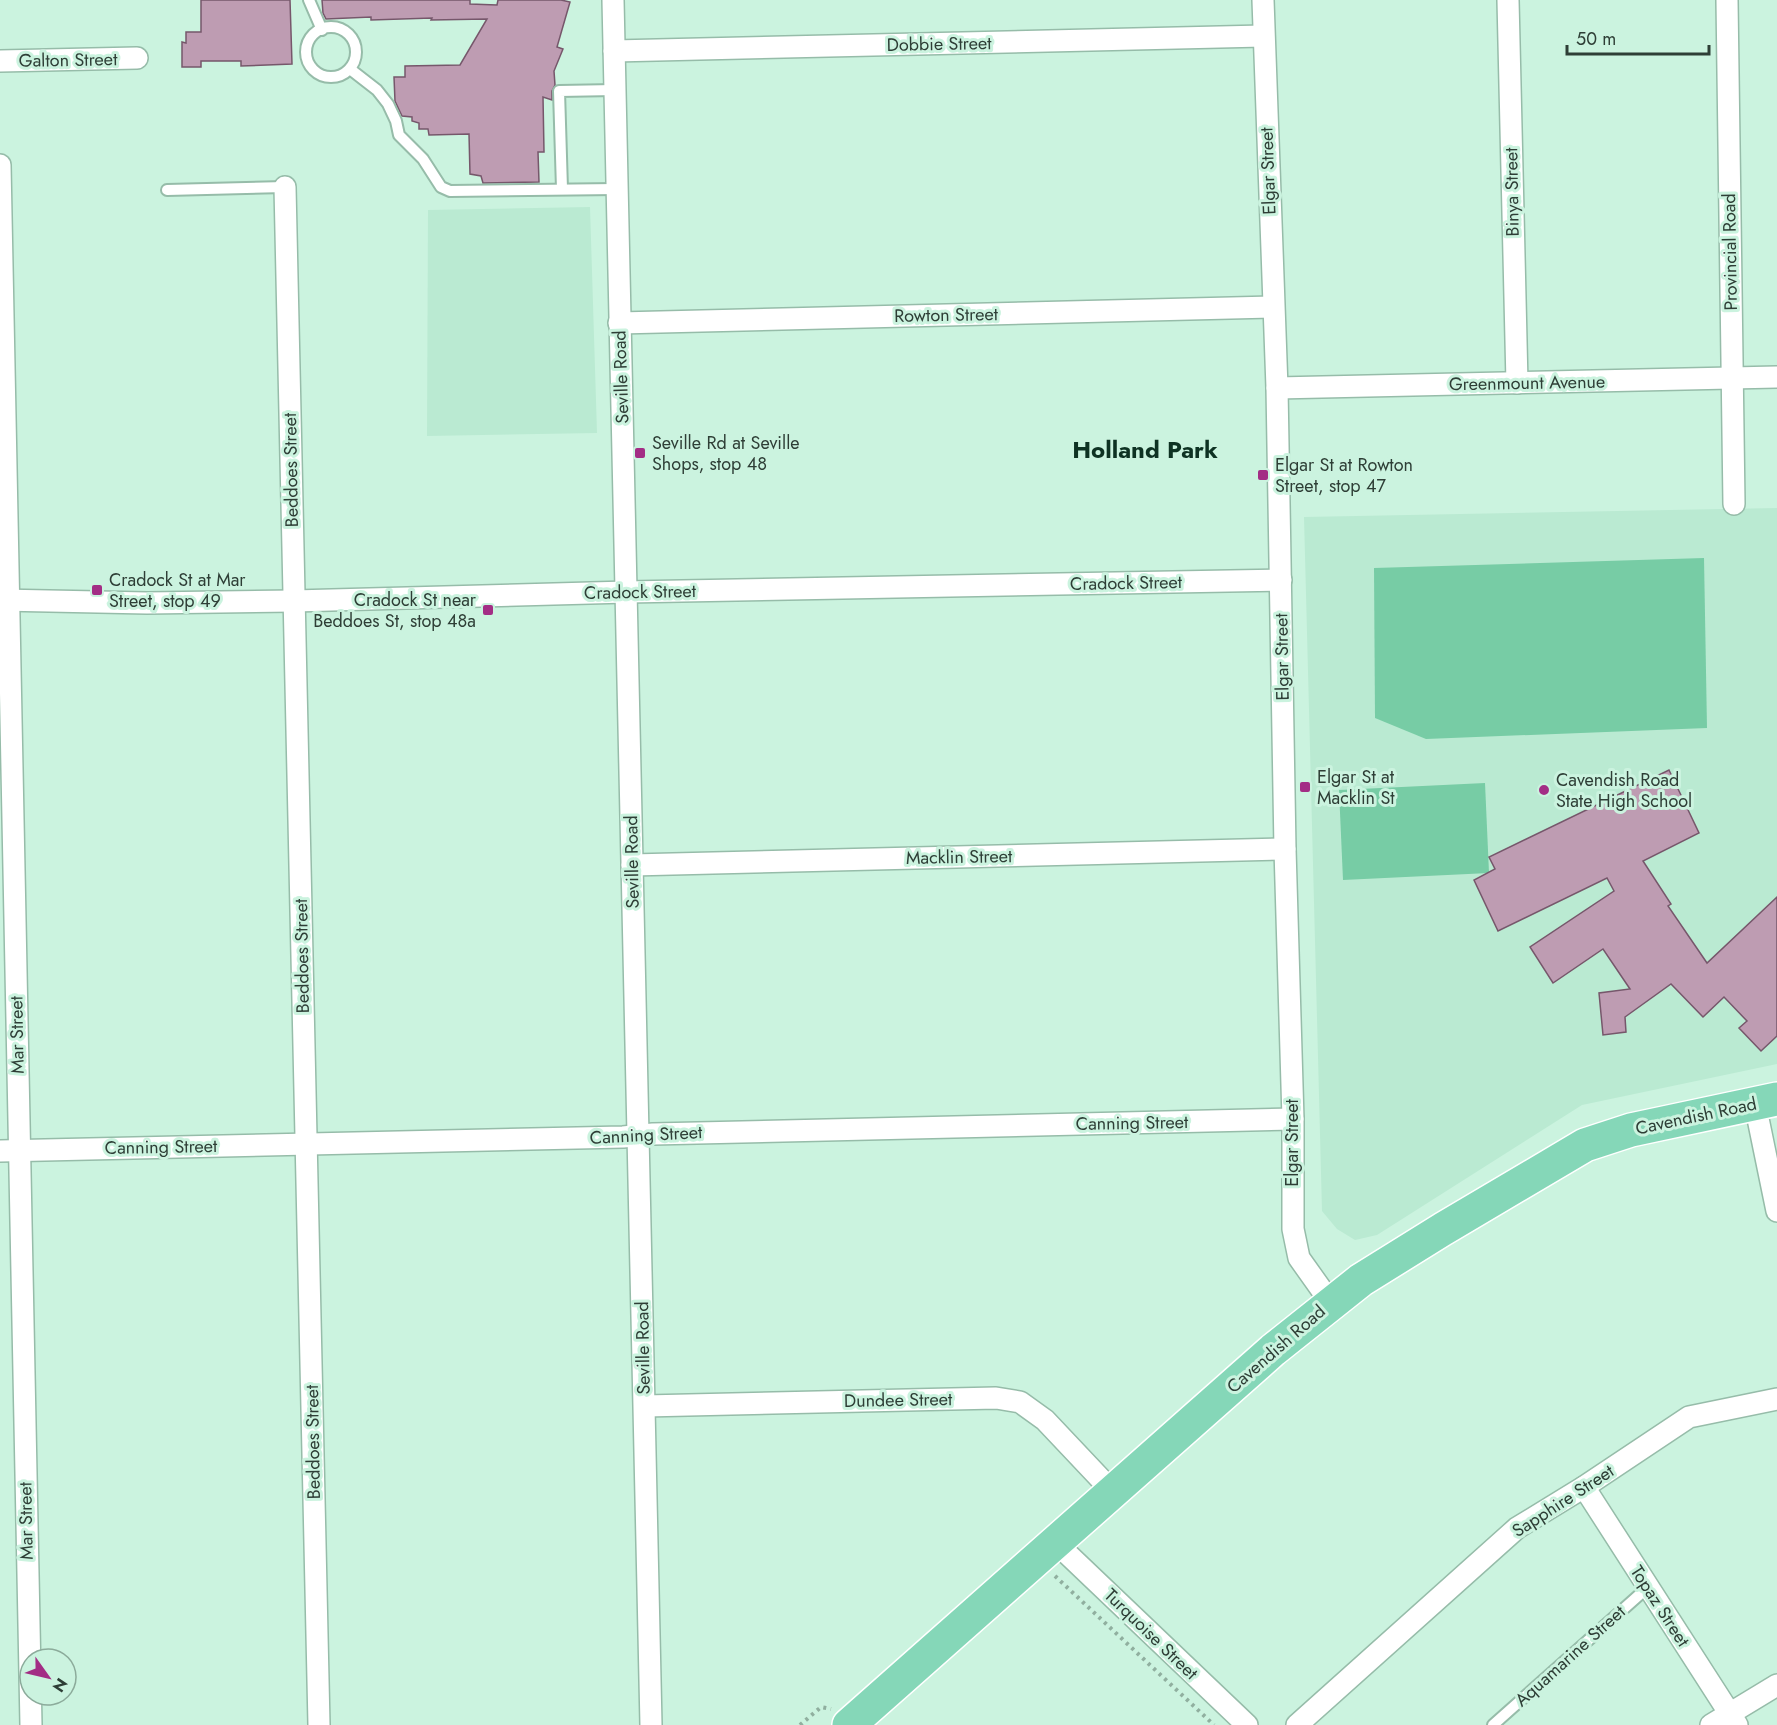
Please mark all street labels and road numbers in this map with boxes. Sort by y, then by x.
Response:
street label: Dobbie Street [886,30,992,58]
street label: Galton Street [18,46,118,74]
street label: Elgar Street [1253,126,1283,215]
street label: Binya Street [1498,147,1526,237]
street label: Provincial Road [1716,193,1744,311]
street label: Rowton Street [894,301,999,329]
street label: Seville Road [606,330,636,424]
street label: Greenmount Avenue [1449,369,1605,397]
street label: Beddoes Street [277,412,305,527]
street label: Cradock Street [1070,569,1183,597]
street label: Cradock Street [584,578,697,606]
street label: Elgar Street [1268,612,1296,701]
street label: Seville Road [618,815,646,909]
street label: Macklin Street [906,843,1013,871]
street label: Beddoes Street [288,898,316,1013]
street label: Mar Street [3,995,31,1074]
street label: Cavendish Road [1633,1090,1759,1142]
street label: Elgar Street [1279,1099,1305,1187]
street label: Canning Street [1075,1109,1189,1137]
street label: Canning Street [589,1119,704,1151]
street label: Canning Street [104,1133,218,1161]
street label: Cavendish Road [1221,1299,1331,1399]
street label: Seville Road [629,1301,657,1395]
street label: Beddoes Street [299,1384,327,1499]
street label: Dundee Street [844,1386,953,1414]
street label: Sapphire Street [1507,1458,1620,1544]
street label: Mar Street [12,1481,40,1560]
street label: Topaz Street [1624,1560,1696,1652]
street label: Turquoise Street [1098,1582,1204,1686]
street label: Aquamarine Street [1509,1599,1632,1713]

